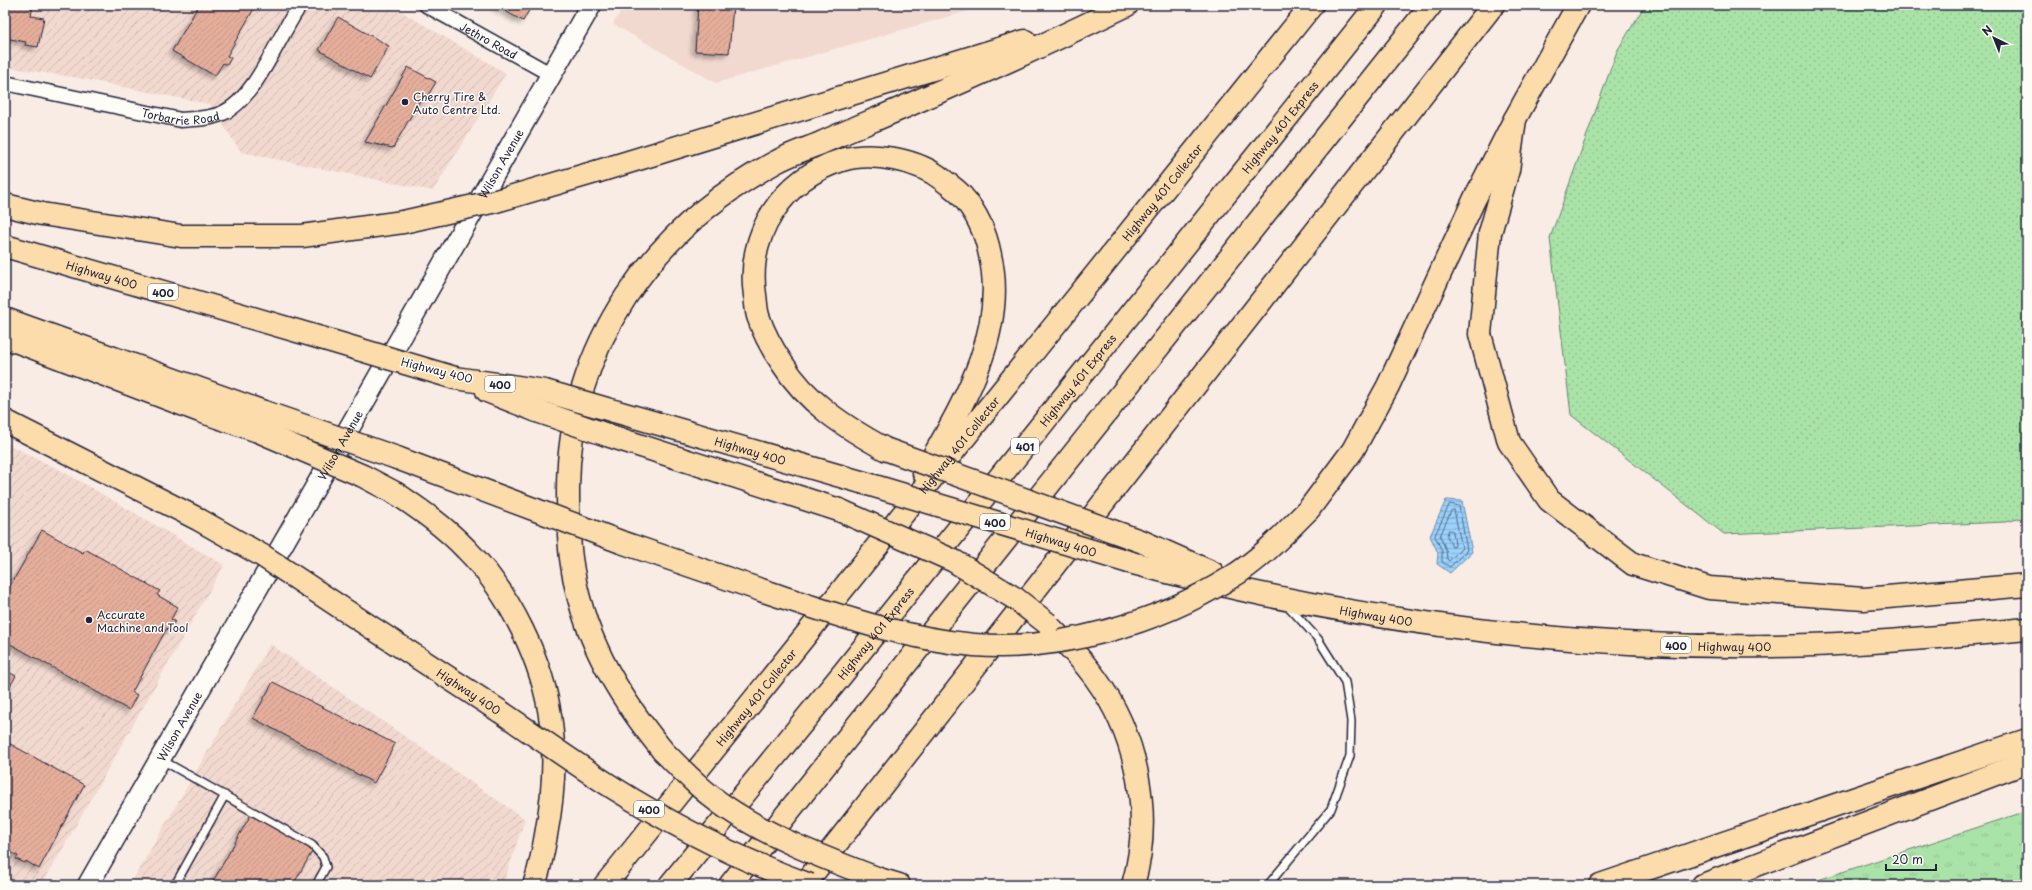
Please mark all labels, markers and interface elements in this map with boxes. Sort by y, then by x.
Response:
street label: Jethro Road [457,17,521,63]
north arrow [1974,18,2014,58]
text: N [1978,21,1996,40]
street label: Highway 401 Express [1237,77,1322,177]
place label: Cherry Tire & Auto Centre Ltd. [413,88,501,118]
marker: Cherry Tire & Auto Centre Ltd. [400,97,410,107]
street label: Torbarrie Road [140,103,221,129]
street label: Wilson Avenue [474,126,527,202]
street label: Highway 401 Collector [1117,139,1207,244]
street label: Highway 400 [64,256,140,293]
road number: 400 [148,284,178,300]
street label: Highway 401 Express [1035,330,1120,430]
street label: Highway 400 [399,353,475,387]
road number: 400 [485,376,515,392]
street label: Highway 401 Collector [914,392,1004,497]
street label: Wilson Avenue [313,407,366,483]
street label: Highway 400 [713,432,788,469]
road number: 401 [1011,438,1039,454]
road number: 400 [980,514,1010,530]
street label: Highway 400 [1024,523,1099,560]
street label: Highway 401 Express [833,583,917,683]
street label: Highway 400 [1338,601,1414,630]
place label: Accurate Machine and Tool [97,606,188,636]
marker: Accurate Machine and Tool [84,615,94,625]
road number: 400 [1661,637,1691,653]
street label: Highway 400 [1698,637,1771,655]
street label: Highway 401 Collector [712,644,801,749]
street label: Highway 400 [434,664,504,718]
street label: Wilson Avenue [152,688,206,764]
road number: 400 [634,801,664,817]
scale bar [1886,846,1936,872]
text: 20 m [1892,850,1923,868]

